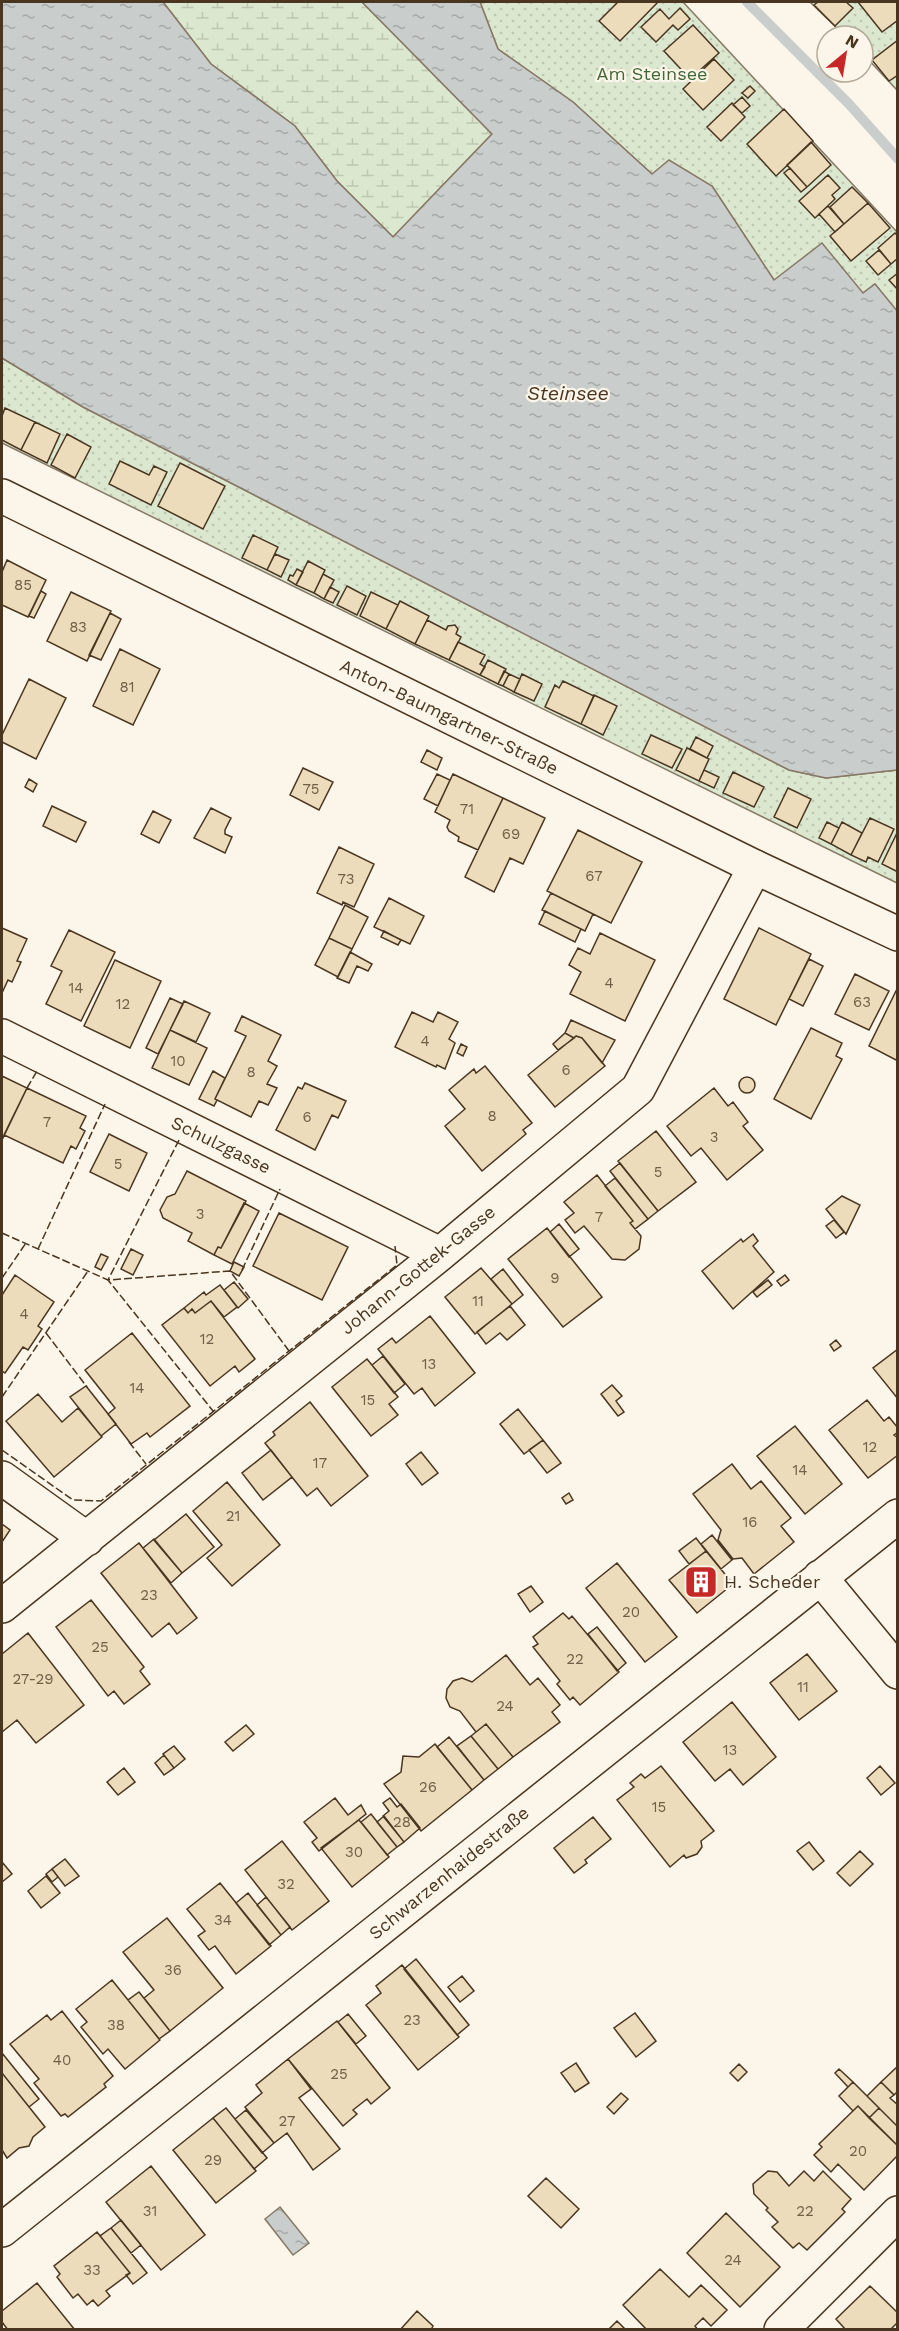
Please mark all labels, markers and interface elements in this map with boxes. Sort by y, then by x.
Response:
north arrow [815,24,875,84]
text: N [842,30,862,53]
park label: Am Steinsee [597,63,707,84]
water label: Steinsee [527,381,609,405]
house number: 85 [14,576,32,594]
house number: 83 [69,618,87,636]
street label: Anton-Baumgartner-Straße [337,655,562,779]
house number: 81 [119,678,135,696]
house number: 75 [302,780,320,798]
house number: 71 [460,800,474,818]
house number: 69 [502,825,520,843]
house number: 67 [585,867,603,885]
house number: 73 [337,870,355,888]
house number: 4 [604,974,614,992]
house number: 14 [68,979,84,997]
house number: 63 [853,993,871,1011]
house number: 12 [116,995,130,1013]
house number: 4 [420,1032,430,1050]
house number: 10 [170,1052,186,1070]
house number: 6 [561,1061,571,1079]
house number: 8 [246,1063,256,1081]
house number: 8 [487,1107,497,1125]
house number: 6 [302,1108,312,1126]
street label: Schulzgasse [168,1111,274,1178]
house number: 7 [43,1113,51,1131]
house number: 3 [710,1128,718,1146]
house number: 5 [114,1155,122,1173]
house number: 5 [654,1163,662,1181]
street label: Johann-Gottek-Gasse [336,1201,499,1338]
house number: 3 [196,1205,204,1223]
house number: 7 [595,1208,603,1226]
house number: 9 [550,1269,560,1287]
house number: 11 [472,1292,484,1310]
house number: 4 [19,1305,29,1323]
house number: 12 [200,1330,214,1348]
house number: 13 [422,1355,436,1373]
house number: 14 [129,1379,145,1397]
house number: 15 [361,1391,375,1409]
house number: 12 [863,1438,877,1456]
house number: 17 [313,1454,327,1472]
house number: 14 [792,1461,808,1479]
house number: 21 [226,1507,240,1525]
house number: 16 [743,1513,757,1531]
building icon: H. Scheder [683,1564,719,1600]
place label: H. Scheder [724,1571,820,1592]
house number: 23 [140,1586,158,1604]
house number: 20 [622,1603,640,1621]
house number: 25 [91,1638,109,1656]
house number: 22 [566,1650,584,1668]
house number: 27-29 [12,1670,54,1688]
house number: 11 [797,1678,809,1696]
house number: 24 [496,1697,514,1715]
house number: 13 [723,1741,737,1759]
house number: 26 [419,1778,437,1796]
house number: 15 [652,1798,666,1816]
street label: Schwarzenhaidestraße [365,1802,533,1944]
house number: 28 [393,1813,411,1831]
house number: 30 [345,1843,363,1861]
house number: 32 [277,1875,295,1893]
house number: 34 [214,1911,232,1929]
house number: 36 [164,1961,182,1979]
house number: 23 [403,2011,421,2029]
house number: 38 [107,2016,125,2034]
house number: 40 [53,2051,71,2069]
house number: 25 [330,2065,348,2083]
house number: 27 [279,2112,295,2130]
house number: 20 [849,2142,867,2160]
house number: 29 [204,2151,222,2169]
house number: 31 [143,2202,157,2220]
house number: 22 [796,2202,814,2220]
house number: 24 [724,2251,742,2269]
house number: 33 [83,2261,101,2279]

